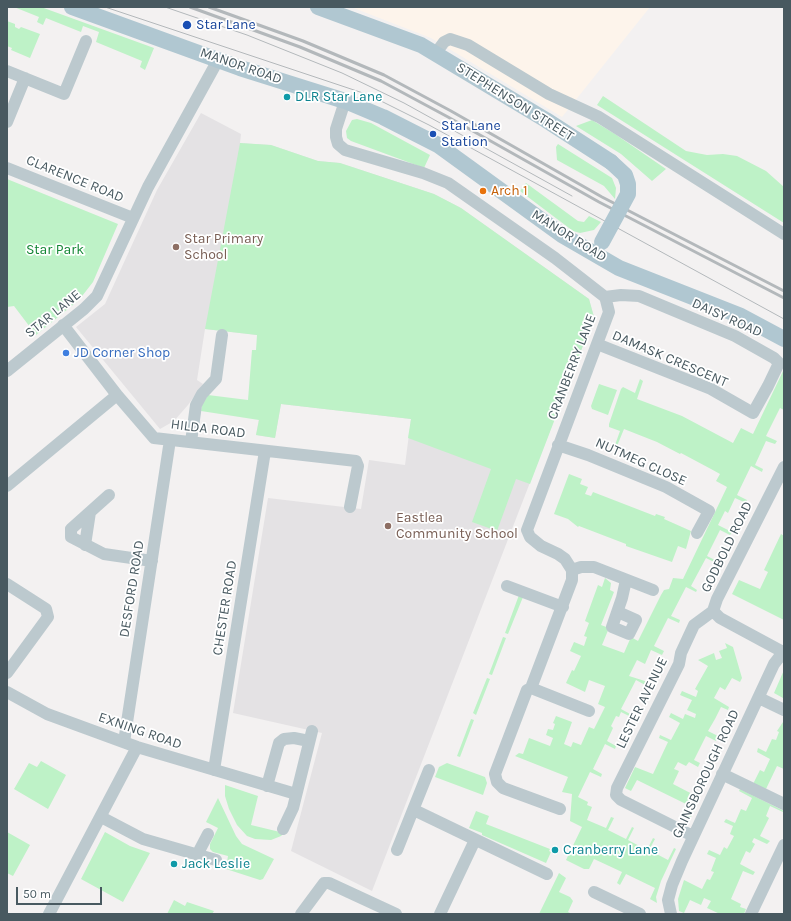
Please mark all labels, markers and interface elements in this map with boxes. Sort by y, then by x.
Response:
place label: Star Lane [196,17,256,33]
marker: Star Lane [181,19,193,31]
street label: MANOR ROAD [198,44,284,88]
street label: STEPHENSON STREET [453,59,577,145]
place label: DLR Star Lane [295,89,382,105]
marker: DLR Star Lane [282,92,292,102]
place label: Star Lane Station [441,118,501,150]
marker: Star Lane Station [428,129,438,139]
street label: CLARENCE ROAD [24,152,126,206]
place label: Arch 1 [491,183,528,199]
marker: Arch 1 [478,186,488,196]
street label: MANOR ROAD [528,206,610,266]
place label: Star Primary School [184,231,263,264]
park label: Star Park [26,242,84,258]
marker: Star Primary School [171,242,181,252]
street label: STAR LANE [22,286,84,342]
street label: DAISY ROAD [689,295,765,341]
street label: CRANBERRY LANE [544,312,600,422]
street label: DAMASK CRESCENT [610,327,730,391]
place label: JD Corner Shop [74,345,170,361]
marker: JD Corner Shop [61,348,71,358]
street label: HILDA ROAD [170,416,246,442]
street label: NUTMEG CLOSE [593,434,689,490]
street label: GODBOLD ROAD [698,499,756,595]
place label: Eastlea Community School [396,510,518,542]
marker: Eastlea Community School [383,521,393,531]
street label: DESFORD ROAD [116,539,148,639]
street label: CHESTER ROAD [209,559,241,657]
street label: LESTER AVENUE [613,655,671,751]
street label: GAINSBOROUGH ROAD [669,707,743,841]
street label: EXNING ROAD [96,709,184,753]
place label: Cranberry Lane [563,842,658,858]
marker: Cranberry Lane [550,845,560,855]
place label: Jack Leslie [182,856,250,872]
marker: Jack Leslie [169,859,179,869]
scale bar [18,879,104,905]
text: 50 m [23,887,51,901]

